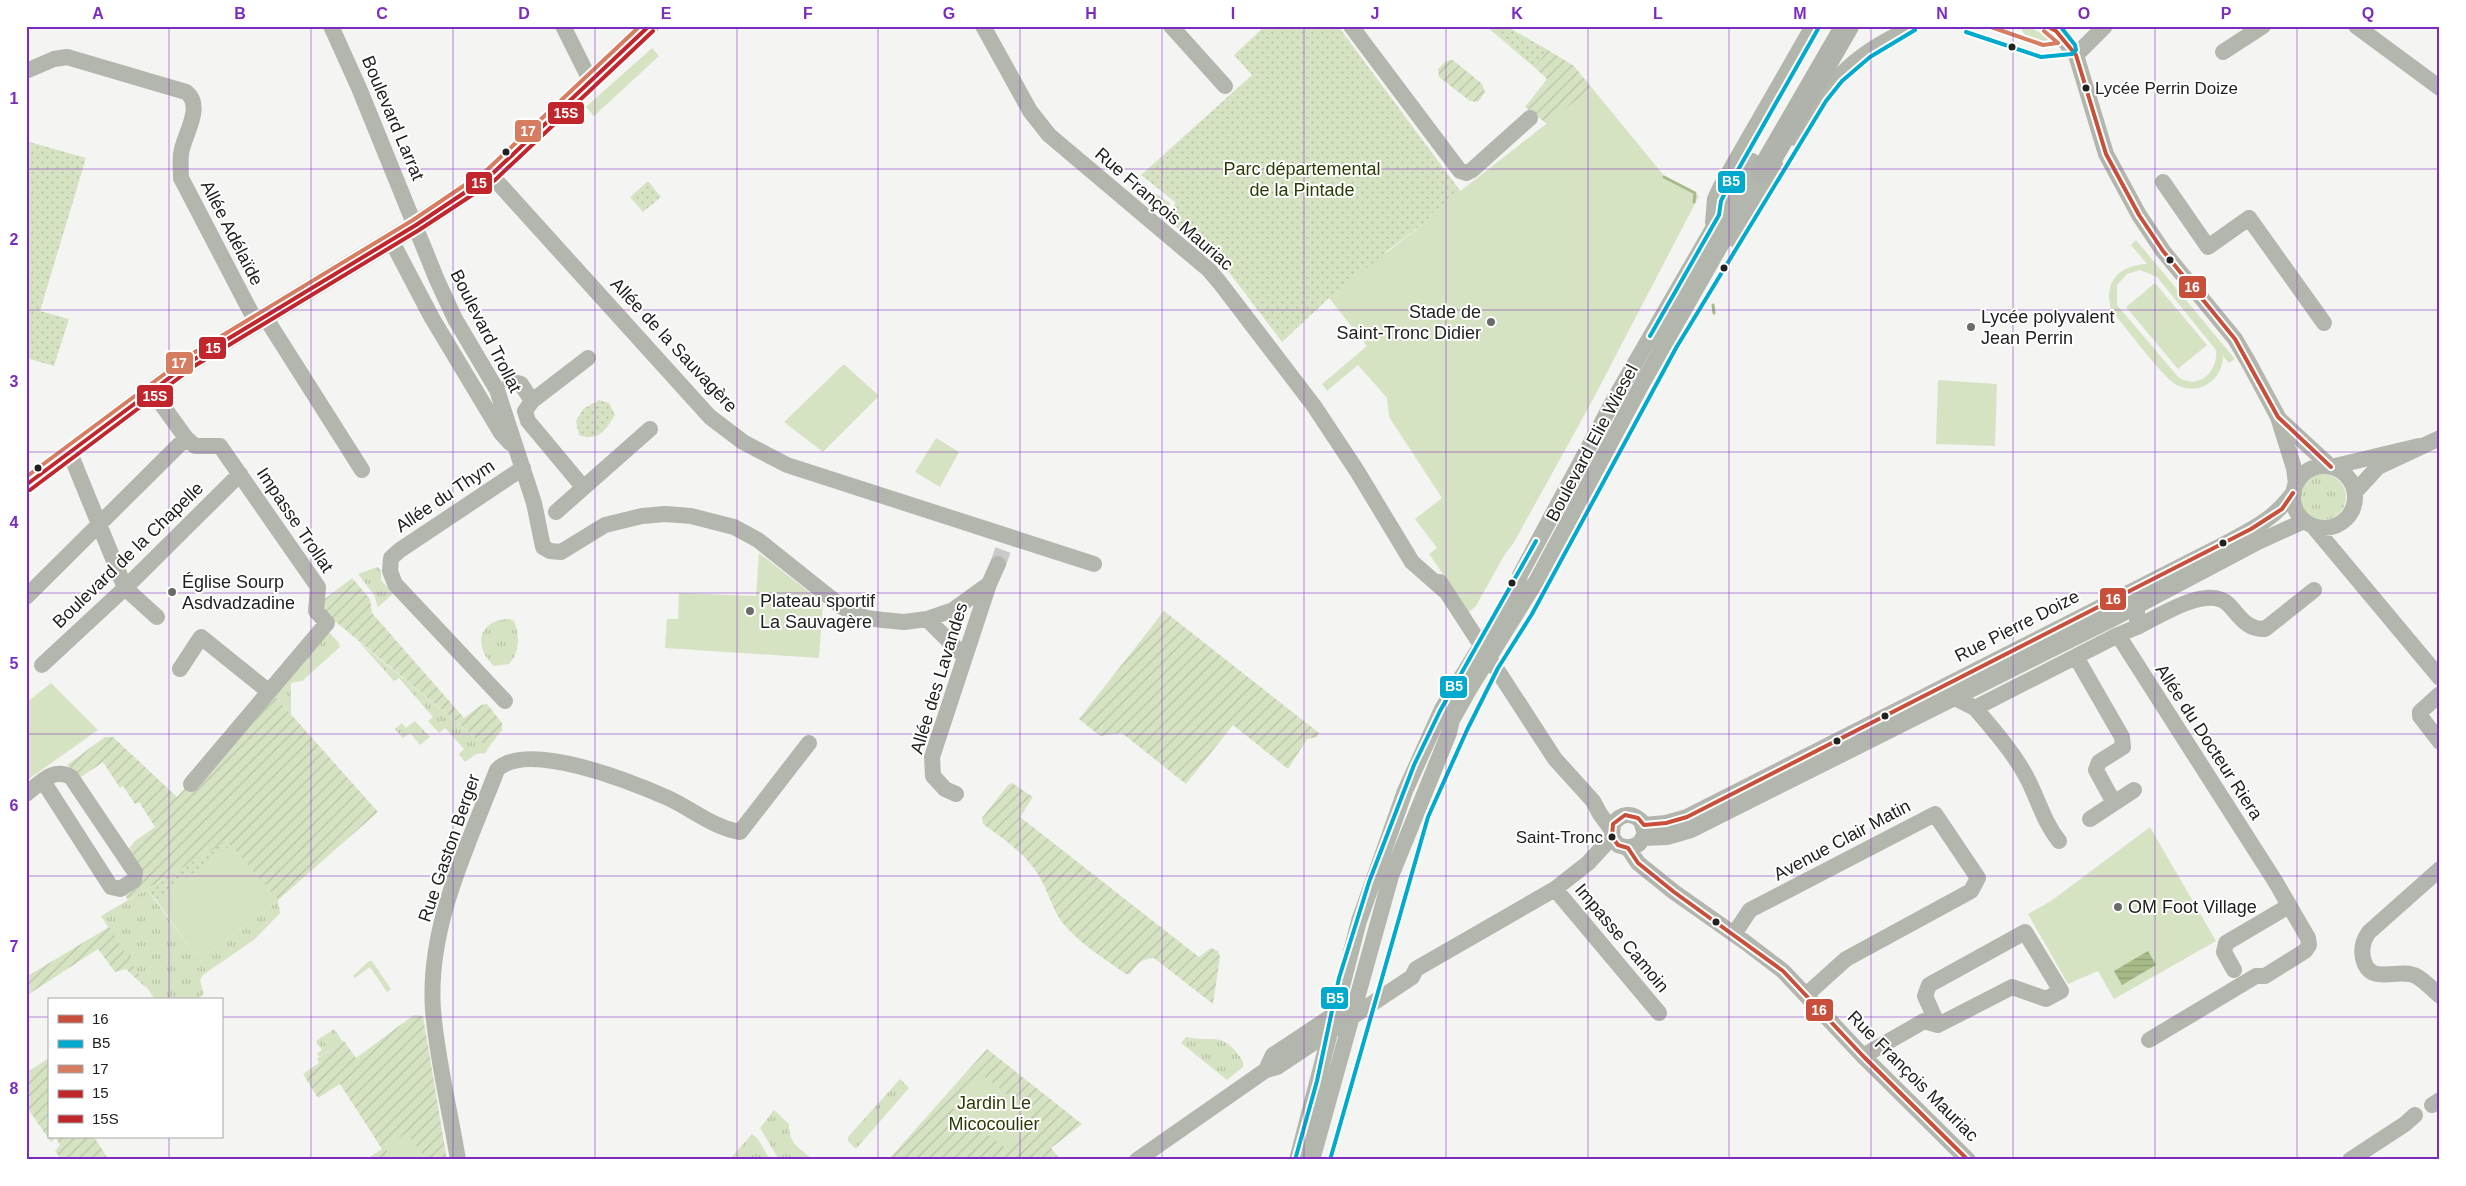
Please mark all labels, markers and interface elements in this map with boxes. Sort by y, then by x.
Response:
text: A [92,5,104,22]
text: B [234,5,246,22]
text: C [376,5,388,22]
text: D [518,5,530,22]
text: E [661,5,672,22]
text: F [803,5,813,22]
text: G [943,5,955,22]
text: H [1085,5,1097,22]
text: I [1231,5,1235,22]
text: J [1371,5,1379,22]
text: K [1511,5,1523,22]
text: L [1653,5,1663,22]
text: M [1793,5,1807,22]
text: N [1936,5,1948,22]
text: O [2078,5,2090,22]
text: P [2221,5,2232,22]
text: Q [2362,5,2374,22]
unlabelled marker [2007,42,2017,52]
street label: Boulevard Larrat [358,53,428,183]
place label: Lycée Perrin Doize [2095,79,2238,98]
marker: Lycée Perrin Doize [2081,83,2091,93]
text: 1 [10,90,19,107]
line badge: 15S [547,101,585,125]
text: 15S [554,105,578,121]
line badge: 17 [514,119,542,143]
text: 17 [520,123,536,139]
street label: Rue François Mauriac [1091,144,1237,274]
unlabelled marker [501,147,511,157]
park label: Parc départemental de la Pintade [1223,159,1381,200]
line badge: B5 [1717,170,1746,194]
line badge: 15 [465,171,493,195]
text: B5 [1722,173,1740,189]
text: 15 [471,175,487,191]
street label: Allée Adélaïde [197,177,267,289]
text: 2 [10,231,19,248]
unlabelled marker [2165,255,2175,265]
unlabelled marker [1719,263,1729,273]
street label: Boulevard Trollat [446,266,526,396]
street label: Allée de la Sauvagère [607,274,741,416]
line badge: 16 [2178,275,2207,299]
text: 16 [2184,279,2200,295]
place label: Stade de Saint-Tronc Didier [1337,302,1481,343]
place label: Lycée polyvalent Jean Perrin [1981,307,2114,348]
marker: Stade de Saint-Tronc Didier [1485,316,1497,328]
marker: Lycée polyvalent Jean Perrin [1965,321,1977,333]
line badge: 15 [198,336,227,360]
text: 15 [205,340,221,356]
line badge: 17 [165,351,194,375]
text: 17 [171,355,187,371]
street label: Boulevard Elie Wiesel [1542,361,1642,525]
text: 3 [10,373,19,390]
line badge: 15S [136,384,174,408]
text: 15S [143,388,167,404]
street label: Allée du Thym [392,456,498,536]
unlabelled marker [33,463,43,473]
street label: Impasse Trollat [253,464,337,576]
street label: Boulevard de la Chapelle [49,478,207,632]
text: 4 [10,514,19,531]
unlabelled marker [2218,538,2228,548]
place label: Église Sourp Asdvadzadine [182,572,295,613]
unlabelled marker [1507,578,1517,588]
marker: Église Sourp Asdvadzadine [166,586,178,598]
street label: Rue Pierre Doize [1951,586,2083,666]
line badge: 16 [2099,587,2127,611]
place label: Plateau sportif La Sauvagère [760,591,876,632]
text: 16 [2105,591,2121,607]
street label: Allée des Lavandes [906,600,972,756]
marker: Plateau sportif La Sauvagère [744,605,756,617]
text: 5 [10,655,19,672]
street label: Allée du Docteur Riera [2151,661,2267,824]
line badge: B5 [1439,675,1468,699]
text: B5 [1445,678,1463,694]
unlabelled marker [1880,711,1890,721]
unlabelled marker [1832,736,1842,746]
street label: Rue Gaston Berger [414,771,484,925]
street label: Avenue Clair Matin [1770,796,1914,884]
text: 6 [10,797,19,814]
place label: Saint-Tronc [1516,828,1603,847]
marker: Saint-Tronc [1607,832,1617,842]
street label: Impasse Camoin [1571,880,1673,996]
place label: OM Foot Village [2128,897,2257,917]
marker: OM Foot Village [2112,901,2124,913]
unlabelled marker [1711,917,1721,927]
text: 7 [10,938,19,955]
line badge: B5 [1320,986,1349,1010]
text: B5 [1326,990,1344,1006]
legend [48,998,222,1138]
line badge: 16 [1805,998,1834,1022]
text: 16 [1811,1002,1827,1018]
street label: Rue François Mauriac [1844,1007,1982,1145]
text: 16 [92,1010,109,1027]
text: B5 [92,1034,110,1051]
text: 17 [92,1060,109,1077]
text: 8 [10,1080,19,1097]
text: 15 [92,1084,109,1101]
park label: Jardin Le Micocoulier [948,1093,1040,1134]
text: 15S [92,1110,119,1127]

